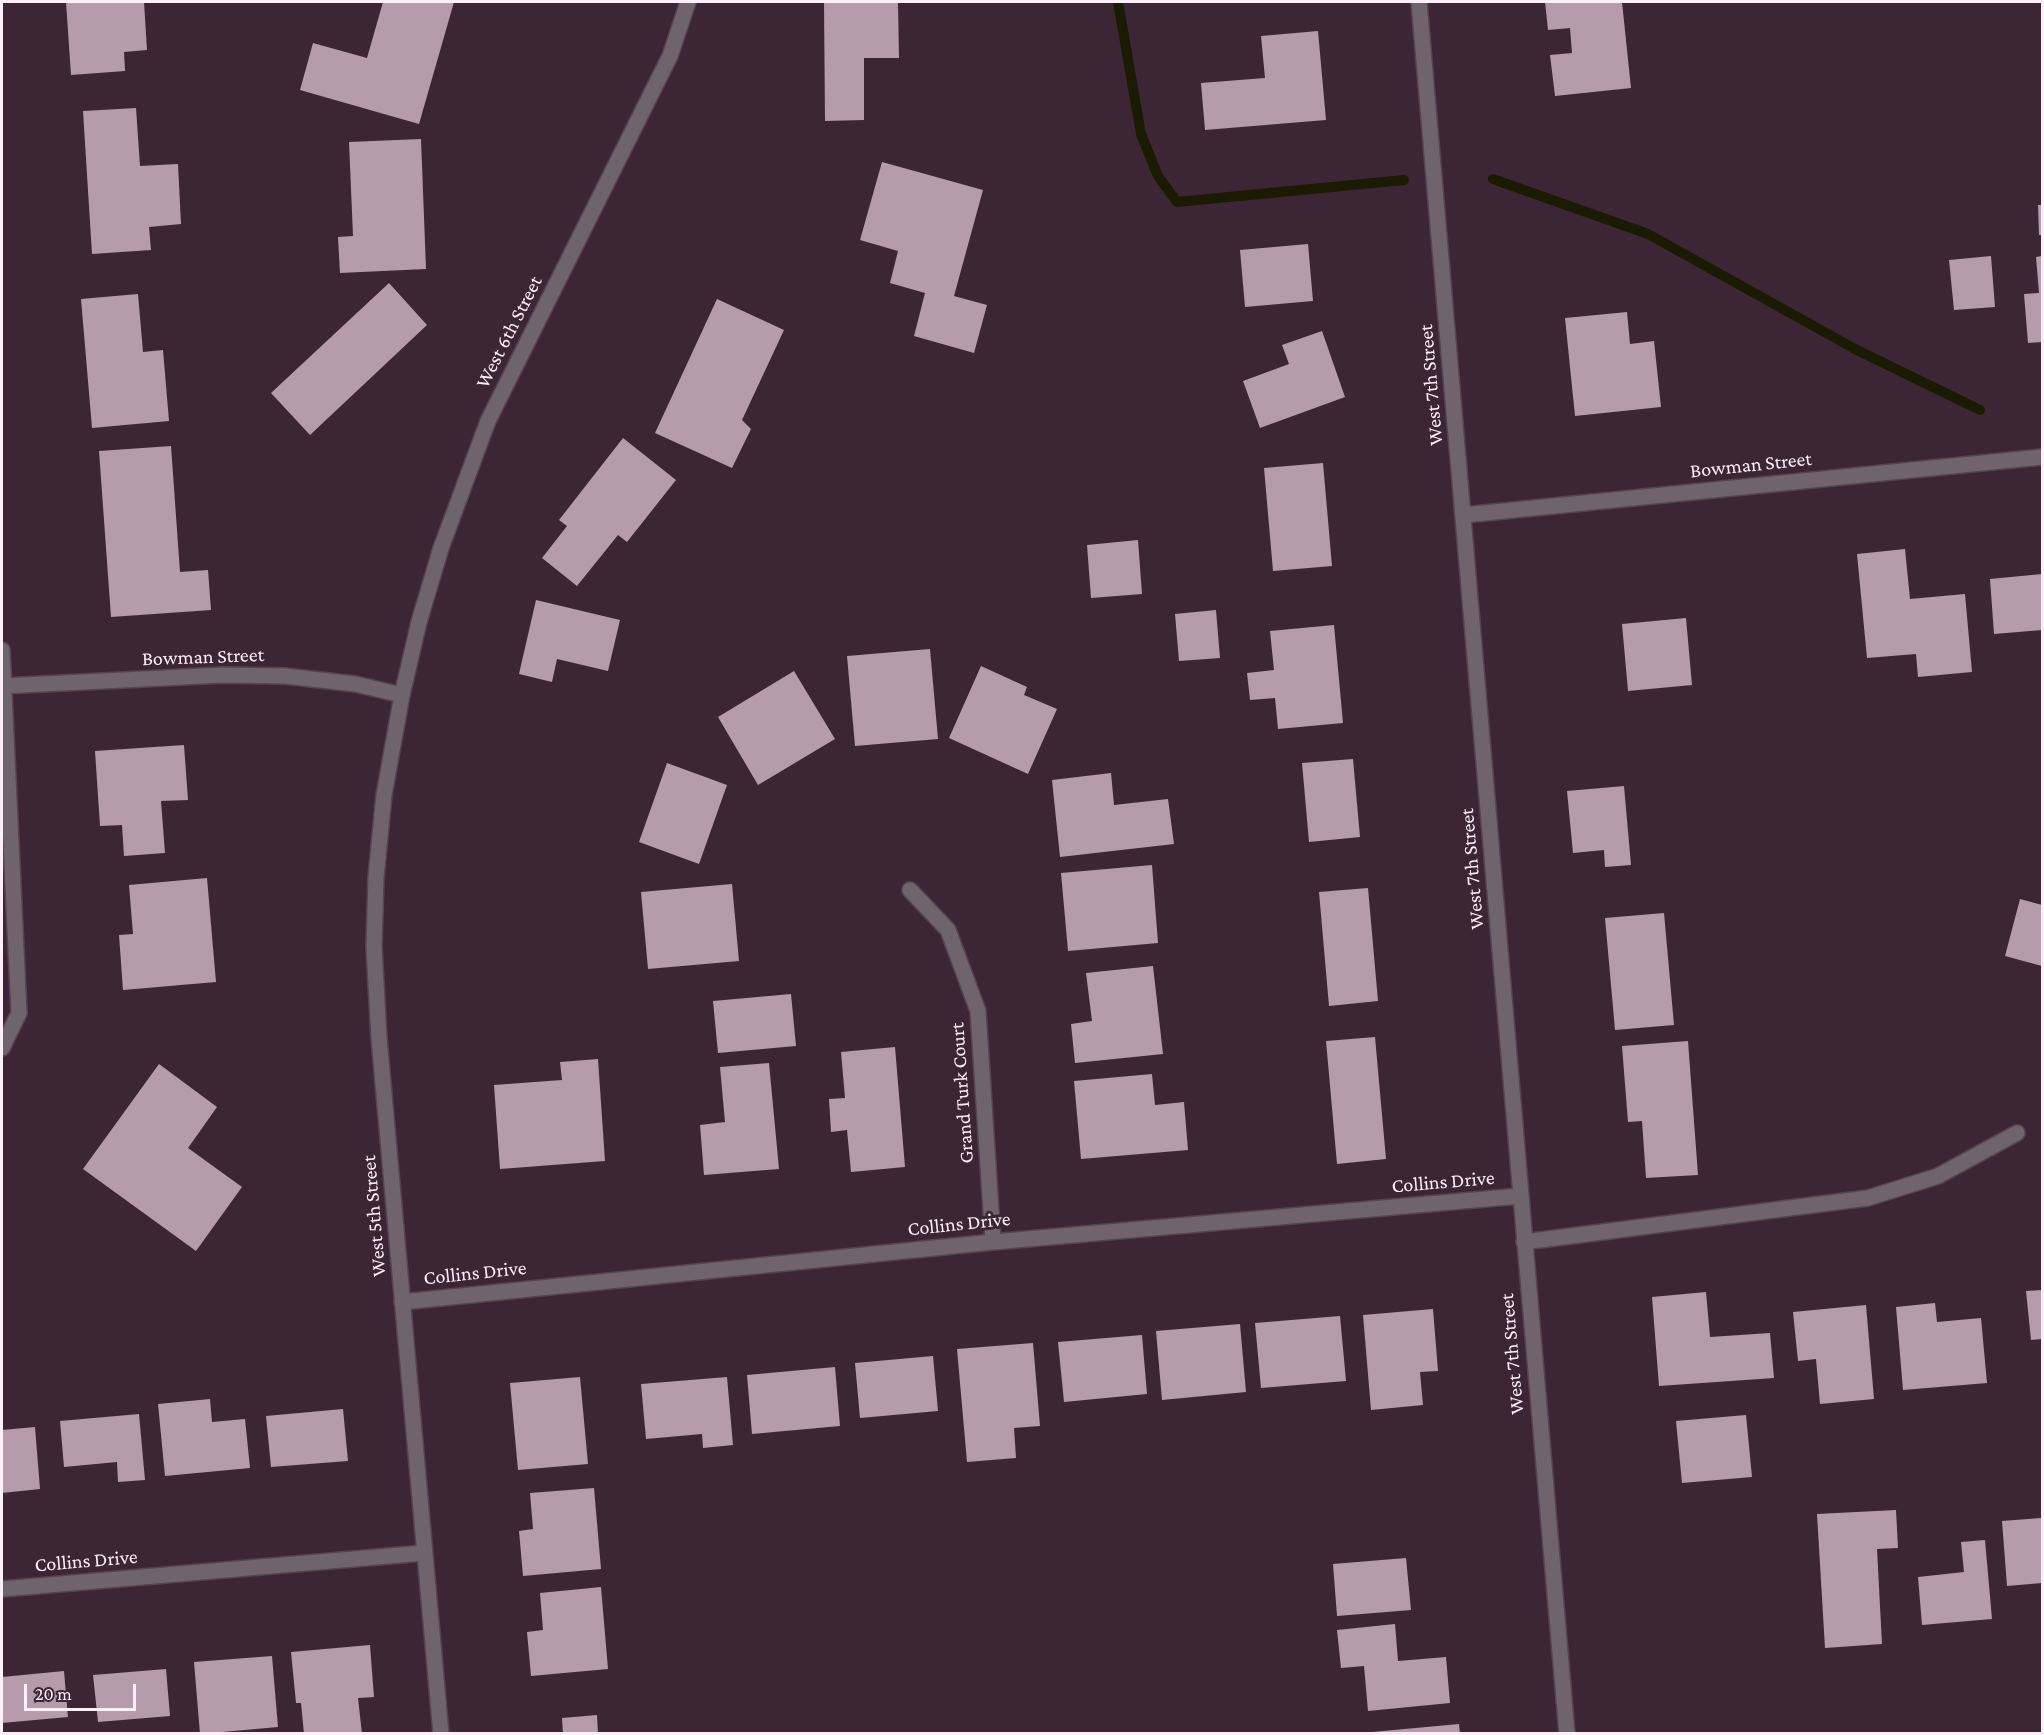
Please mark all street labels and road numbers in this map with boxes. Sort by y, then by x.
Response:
street label: West 6th Street [470,272,548,392]
street label: West 7th Street [1414,323,1448,447]
street label: Bowman Street [1689,447,1813,483]
street label: Bowman Street [141,643,265,671]
street label: West 7th Street [1455,807,1489,931]
street label: Grand Turk Court [945,1022,979,1164]
street label: West 5th Street [357,1154,391,1278]
street label: Collins Drive [1391,1166,1495,1198]
street label: Collins Drive [906,1207,1012,1241]
street label: Collins Drive [422,1256,528,1290]
street label: West 7th Street [1495,1292,1529,1416]
street label: Collins Drive [34,1545,138,1577]

